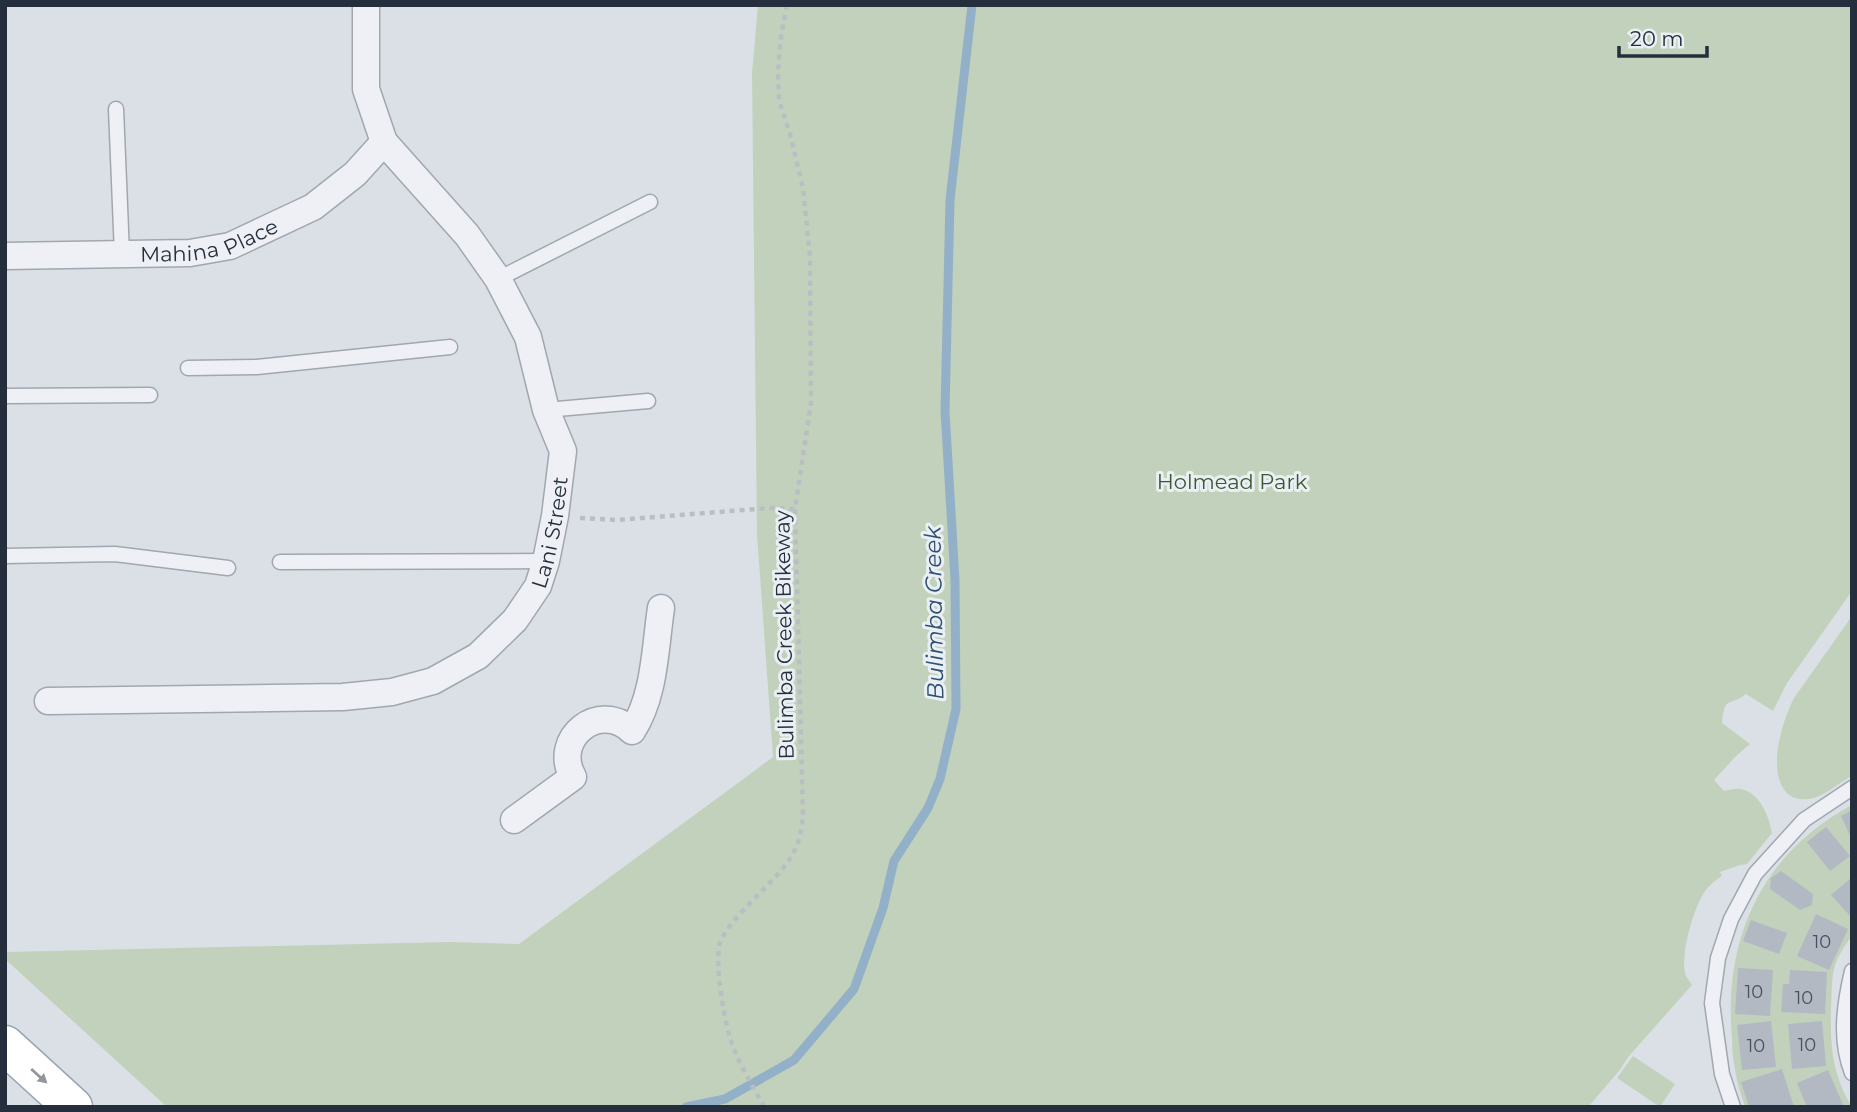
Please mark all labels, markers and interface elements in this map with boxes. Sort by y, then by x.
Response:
scale bar [1619,14,1706,58]
text: 20 m [1630,26,1684,51]
street label: Mahina Place [140,213,282,266]
park label: Holmead Park [1157,469,1308,494]
street label: Lani Street [526,475,572,591]
street label: Bulimba Creek Bikeway [769,509,799,760]
water label: Bulimba Creek [918,525,950,700]
house number: 10 [1813,931,1831,953]
house number: 10 [1745,981,1763,1003]
house number: 10 [1795,987,1813,1009]
house number: 10 [1798,1034,1816,1056]
house number: 10 [1747,1035,1765,1057]
one-way arrow [30,1068,48,1084]

